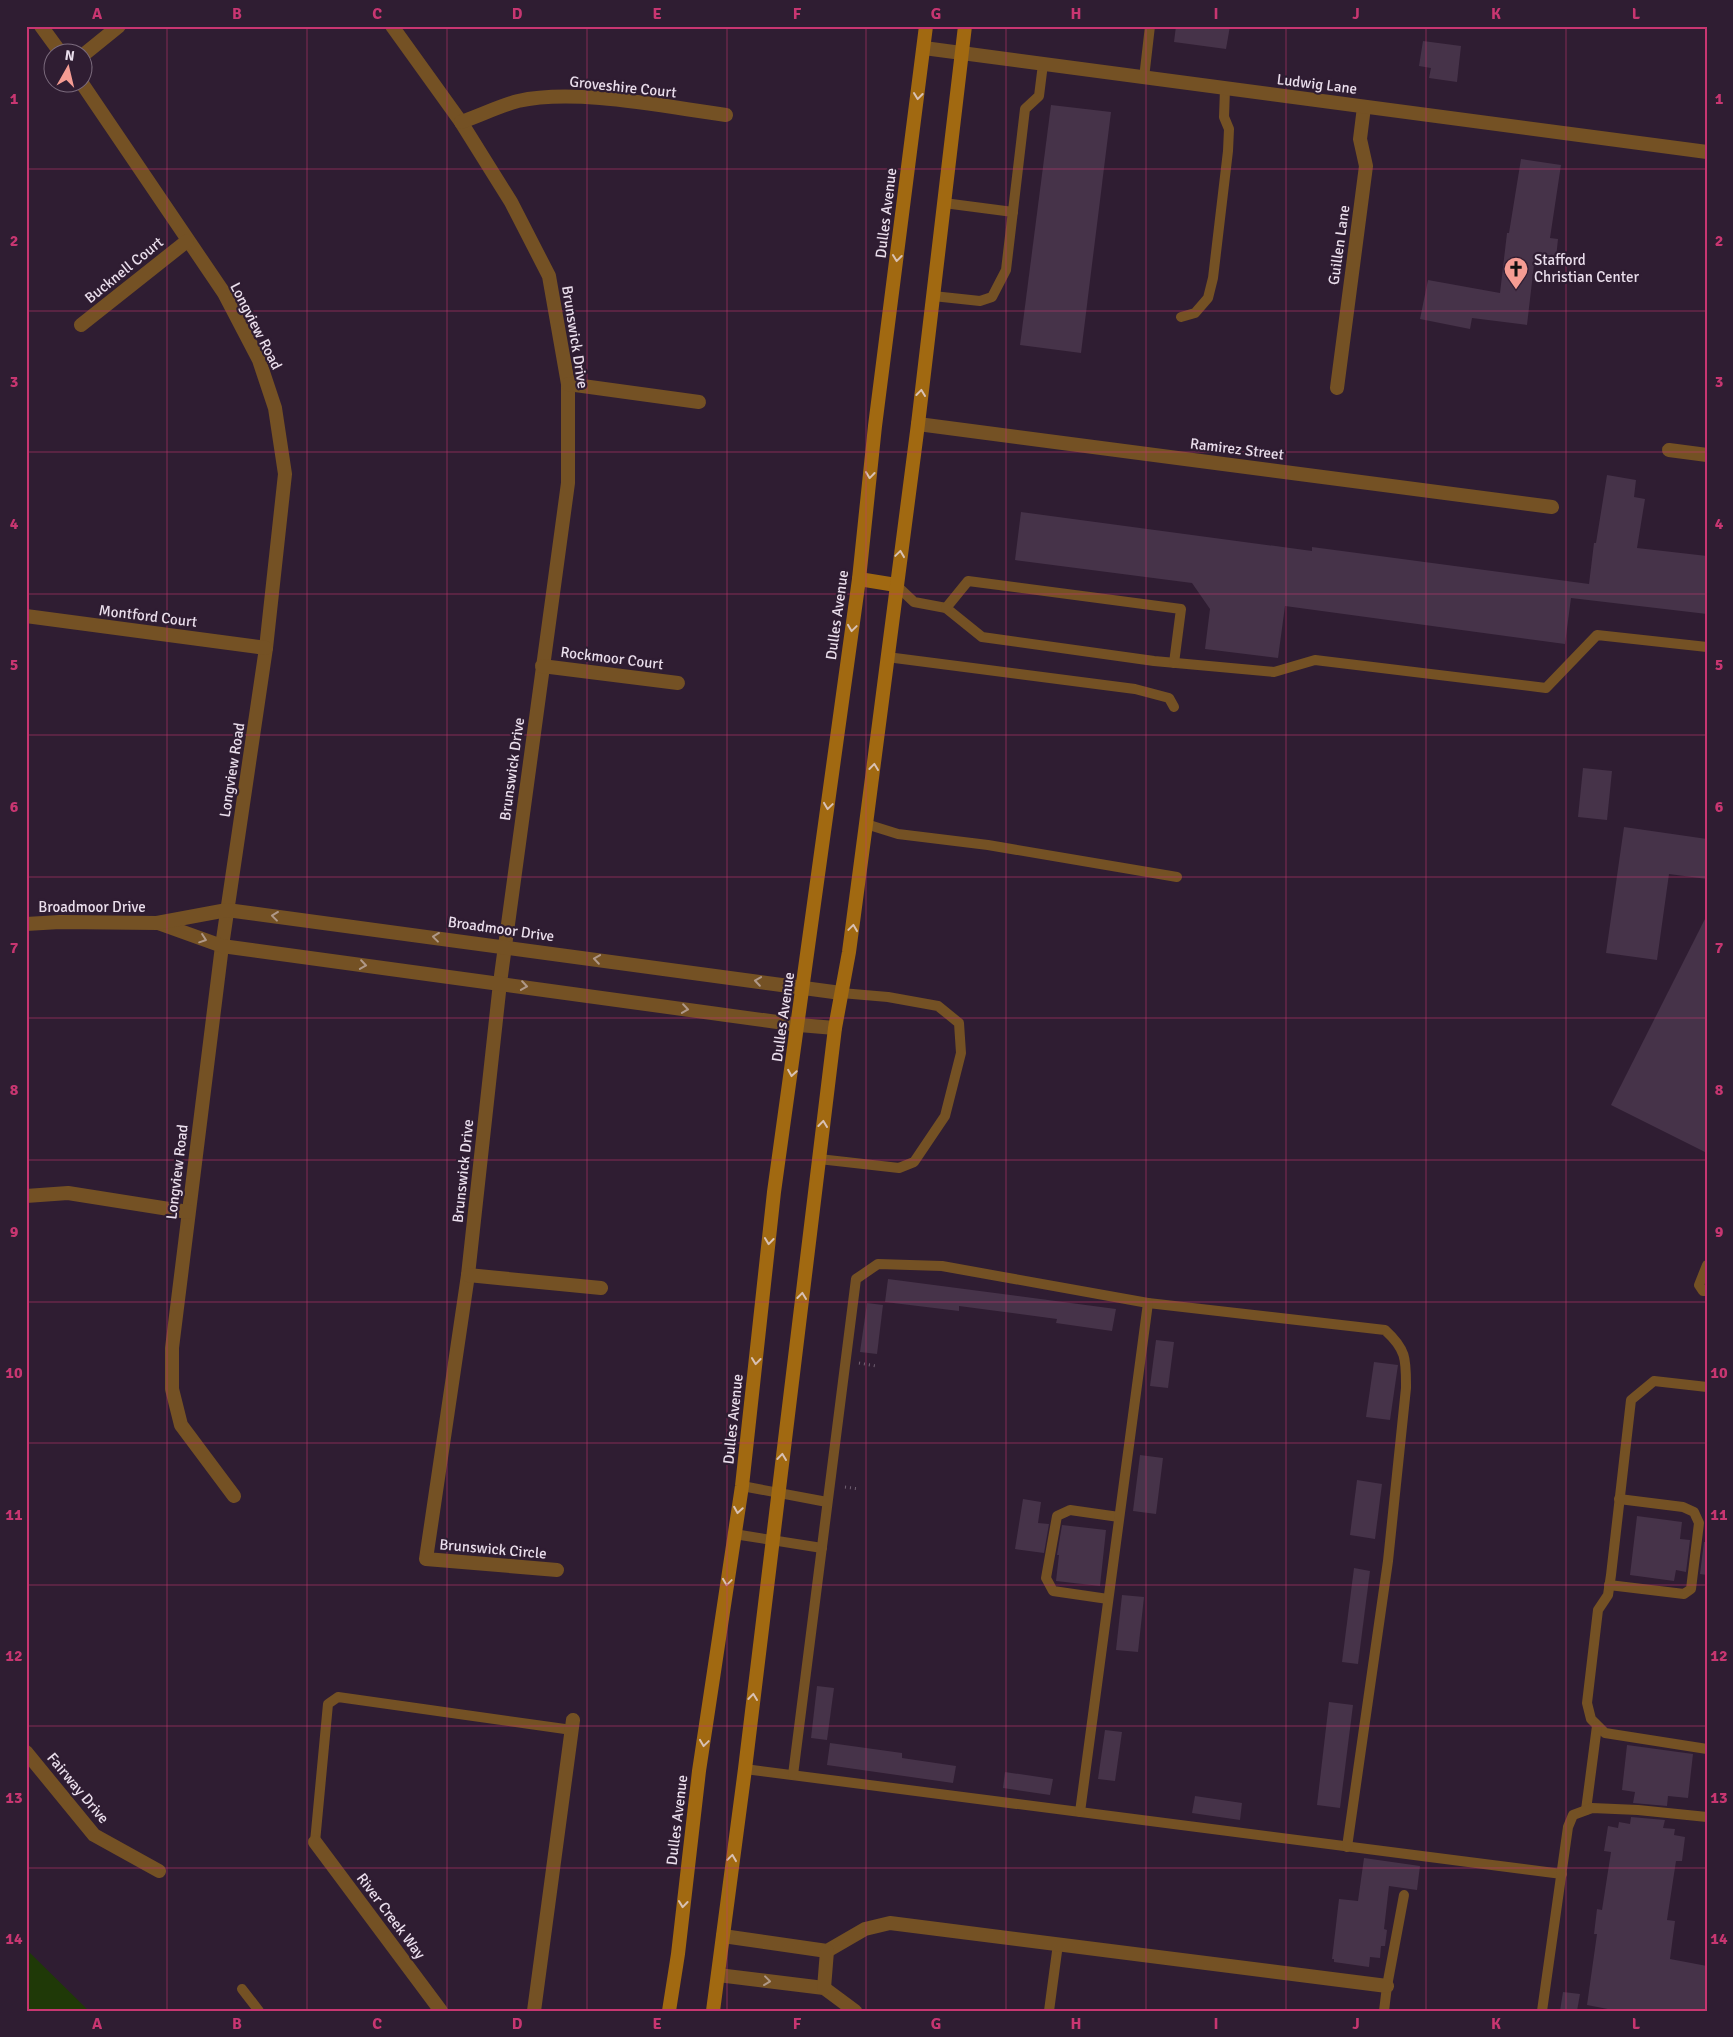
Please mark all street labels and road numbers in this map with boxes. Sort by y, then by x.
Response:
street label: Ludwig Lane [1276,70,1358,98]
street label: Groveshire Court [569,72,677,102]
street label: Dulles Avenue [872,167,900,259]
street label: Guillen Lane [1324,204,1354,286]
street label: Bucknell Court [81,233,167,307]
street label: Longview Road [226,279,286,373]
street label: Brunswick Drive [558,284,592,390]
street label: Ramirez Street [1189,434,1285,464]
street label: Dulles Avenue [822,569,852,661]
street label: Montford Court [98,601,198,631]
street label: Rockmoor Court [559,643,665,673]
street label: Brunswick Drive [496,716,528,822]
street label: Longview Road [216,721,248,819]
street label: Broadmoor Drive [38,898,146,916]
street label: Broadmoor Drive [447,913,555,945]
street label: Dulles Avenue [768,971,798,1063]
street label: Brunswick Drive [449,1118,477,1224]
street label: Longview Road [162,1123,192,1221]
street label: Dulles Avenue [719,1373,747,1465]
street label: Brunswick Circle [439,1535,547,1563]
street label: Fairway Drive [43,1749,113,1827]
street label: Dulles Avenue [663,1774,691,1866]
street label: River Creek Way [353,1870,429,1962]

